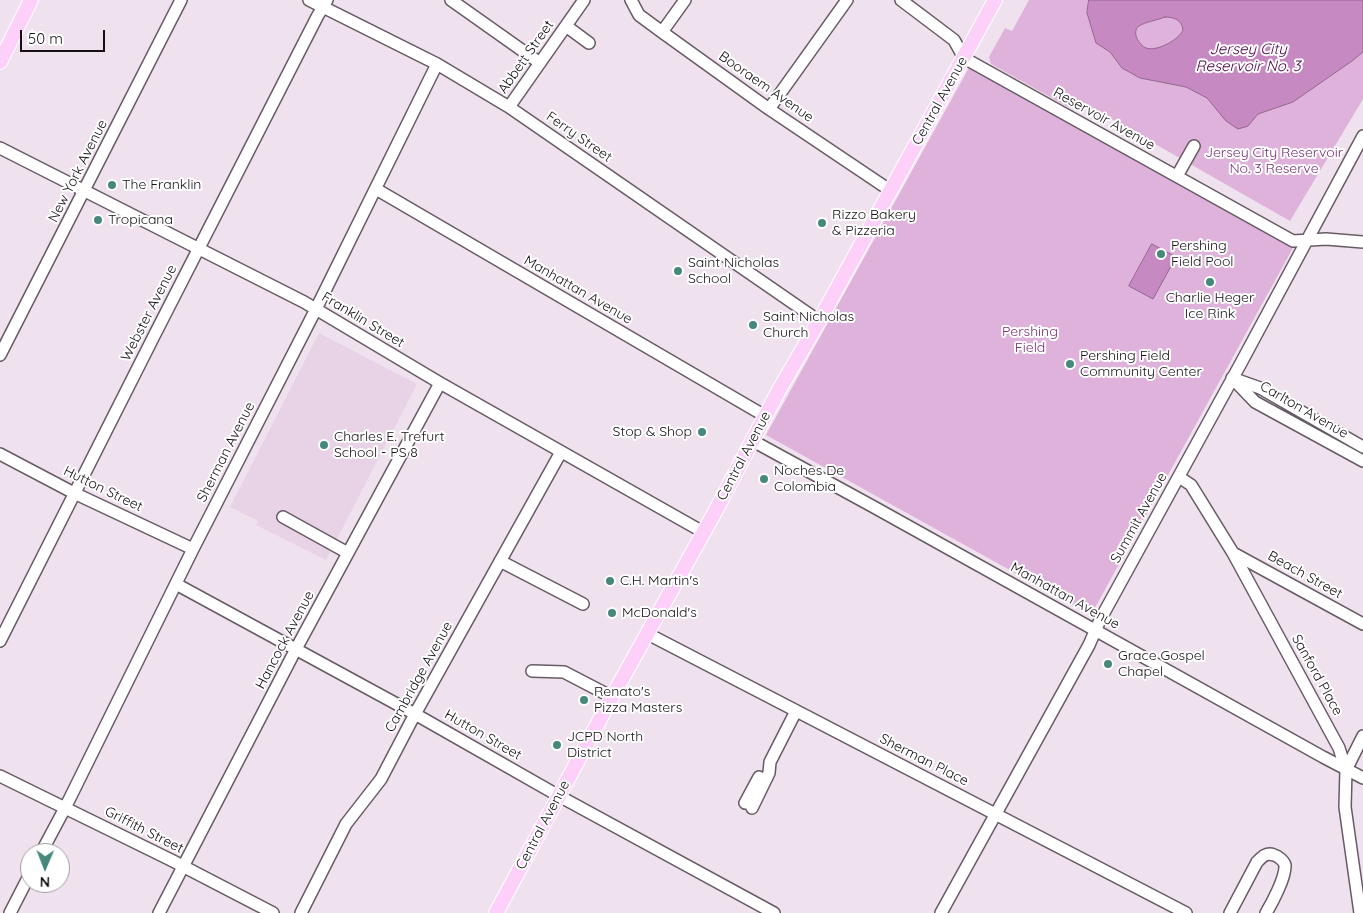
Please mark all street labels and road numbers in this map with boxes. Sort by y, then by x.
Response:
street label: Abbett Street [495,17,557,97]
street label: Booraem Avenue [715,48,817,126]
street label: Central Avenue [909,54,971,148]
street label: Reservoir Avenue [1050,84,1158,154]
street label: Ferry Street [543,108,615,166]
street label: New York Avenue [45,117,111,225]
street label: Manhattan Avenue [521,252,635,328]
street label: Webster Avenue [117,262,181,364]
street label: Franklin Street [319,289,407,351]
street label: Carlton Avenue [1257,378,1351,442]
street label: Sherman Avenue [194,399,258,505]
street label: Central Avenue [713,409,775,503]
street label: Hutton Street [61,463,145,515]
street label: Summit Avenue [1107,470,1171,566]
street label: Beach Street [1265,548,1345,602]
street label: Manhattan Avenue [1007,559,1123,633]
street label: Hancock Avenue [252,588,318,692]
street label: Cambridge Avenue [382,619,456,735]
street label: Sanford Place [1288,632,1346,718]
street label: Hutton Street [442,706,524,764]
street label: Sherman Place [877,730,971,790]
street label: Central Avenue [512,778,574,872]
street label: Griffith Street [102,803,186,857]

